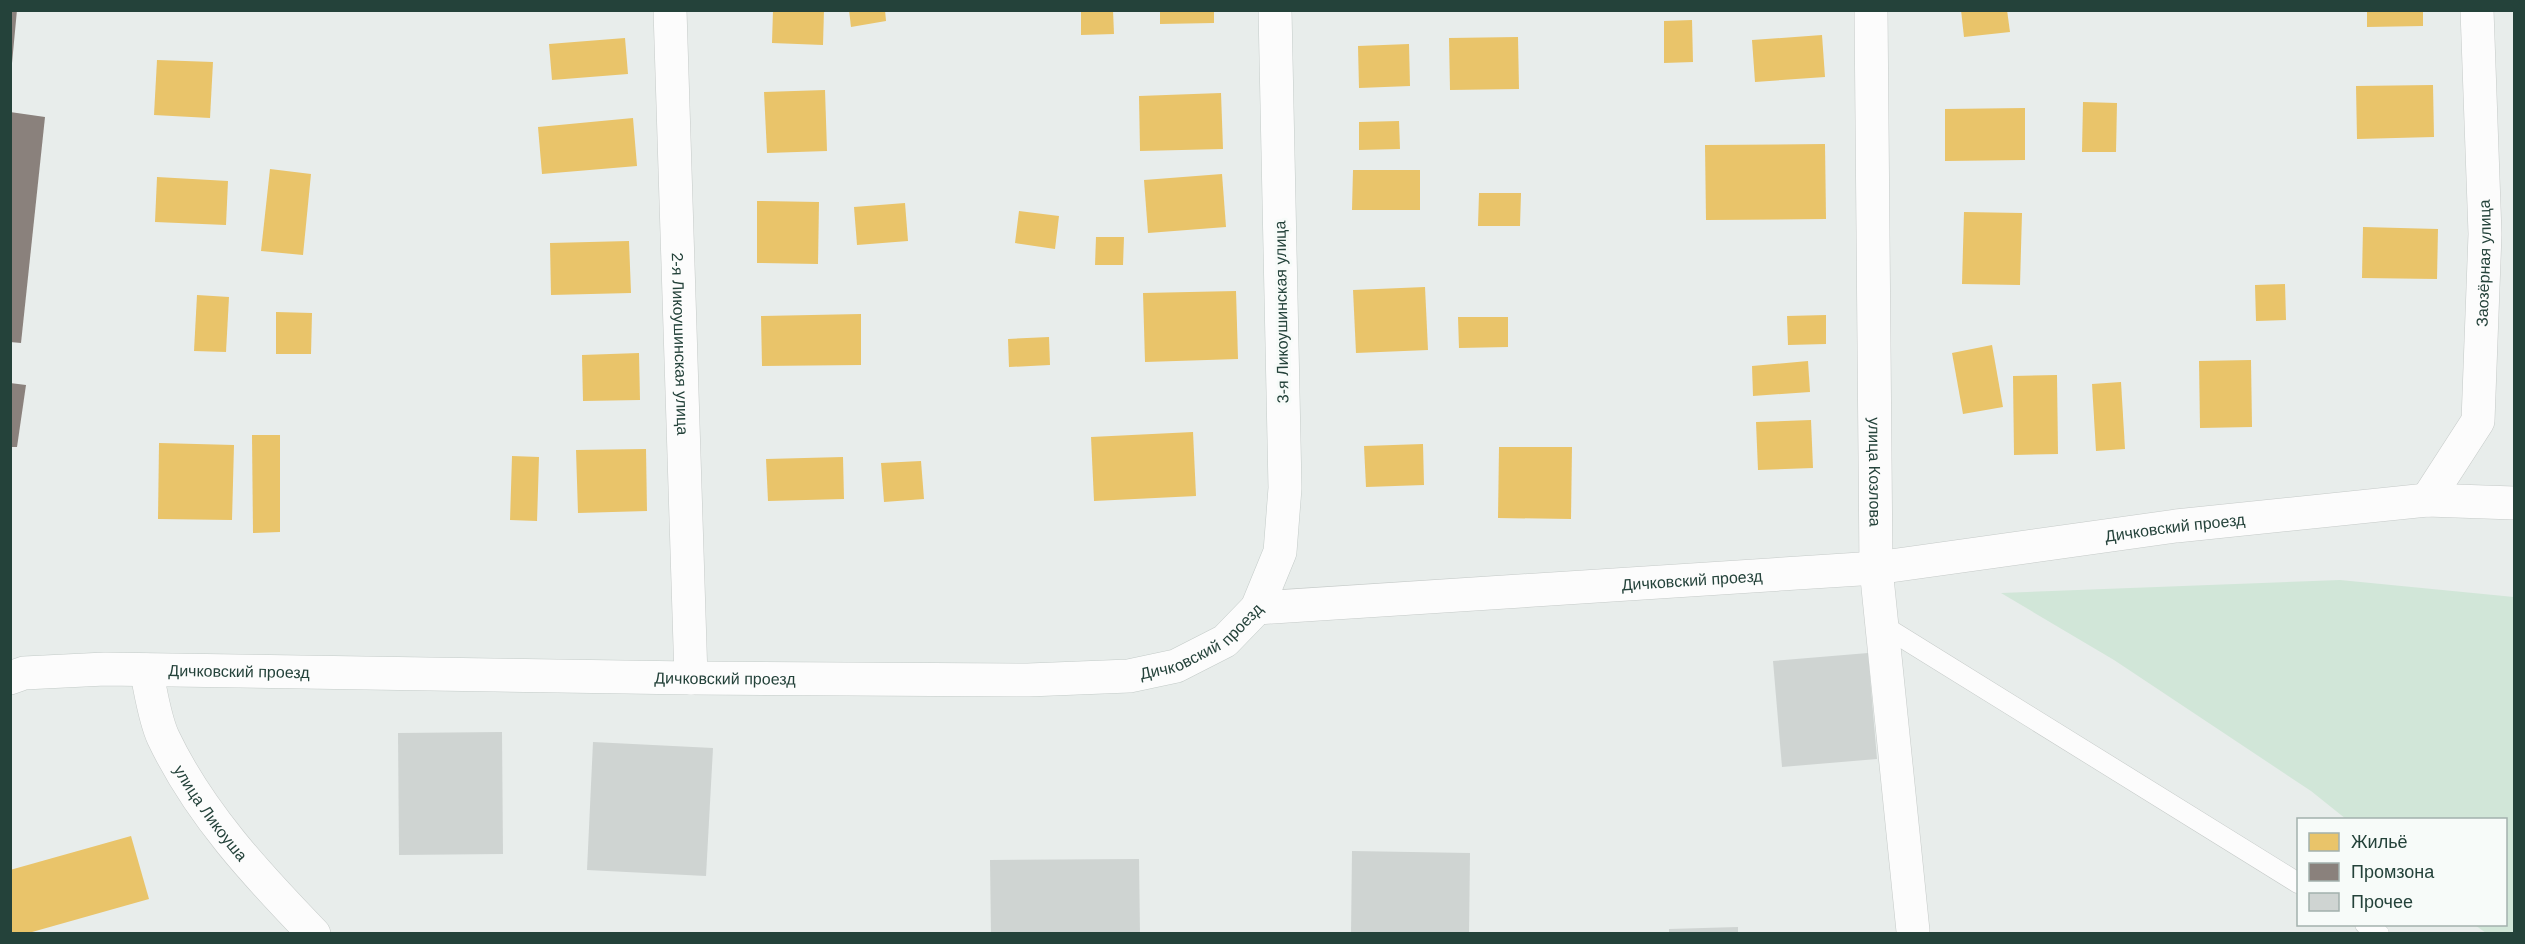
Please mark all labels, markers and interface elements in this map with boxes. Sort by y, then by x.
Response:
street label: Заозёрная улица [2474,199,2494,327]
street label: 3-я Ликоушинская улица [1271,220,1292,403]
street label: 2-я Ликоушинская улица [669,252,691,436]
street label: улица Козлова [1866,417,1884,527]
street label: Дичковский проезд [2104,511,2247,545]
street label: Дичковский проезд [1621,567,1764,593]
street label: Дичковский проезд [1138,599,1266,682]
street label: Дичковский проезд [168,662,310,681]
street label: Дичковский проезд [654,669,796,688]
street label: улица Ликоуша [170,762,250,864]
legend [2297,818,2507,926]
text: Жильё [2351,832,2408,852]
text: Промзона [2351,862,2435,882]
text: Прочее [2351,892,2413,912]

